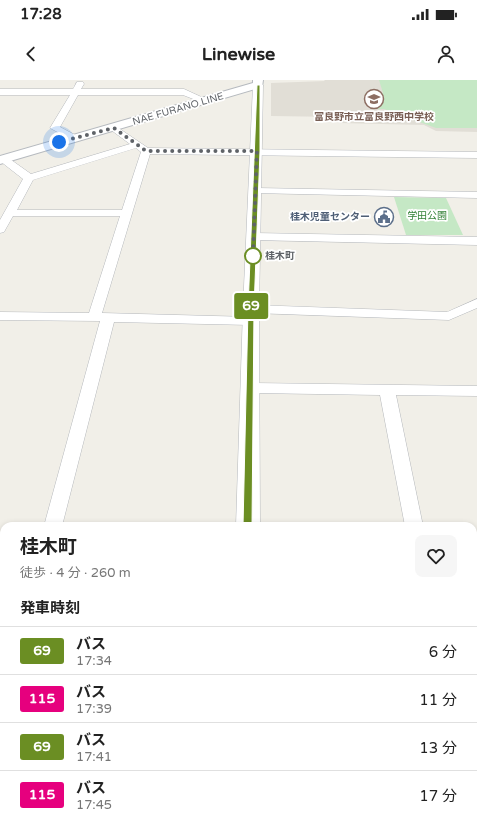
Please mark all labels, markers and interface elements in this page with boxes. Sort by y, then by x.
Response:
text: 17:28 [20,5,62,23]
icon: back [20,43,42,65]
text: Linewise [202,43,275,65]
icon: person [435,43,457,65]
school or university icon: 富良野市立富良野西中学校 [363,88,385,110]
street label: NAE FURANO LINE [131,90,225,128]
place label: 富良野市立富良野西中学校 [314,111,434,123]
your location [49,132,69,152]
public building icon: 桂木児童センター [373,206,395,228]
park label: 学田公園 [407,210,447,222]
place label: 桂木児童センター [290,211,370,223]
marker: 桂木町 [244,247,262,265]
place label: 桂木町 [265,250,295,262]
line badge: 69 [233,293,269,319]
text: 69 [242,297,260,314]
button: heart [415,535,457,577]
text: 桂木町 [20,536,77,558]
text: 徒歩 · 4 分 · 260 m [20,565,131,581]
text: 発車時刻 [20,599,80,617]
text: バス [76,635,106,653]
text: 69 [33,642,51,659]
text: 6 分 [429,643,457,661]
text: 17:34 [76,653,112,669]
text: バス [76,683,106,701]
text: 115 [29,690,55,707]
text: 11 分 [419,691,457,709]
text: 17:39 [76,701,112,717]
text: バス [76,731,106,749]
text: 69 [33,738,51,755]
text: 13 分 [419,739,457,757]
text: 17:41 [76,749,112,765]
text: バス [76,779,106,797]
text: 115 [29,786,55,803]
text: 17 分 [419,787,457,805]
text: 17:45 [76,797,112,813]

